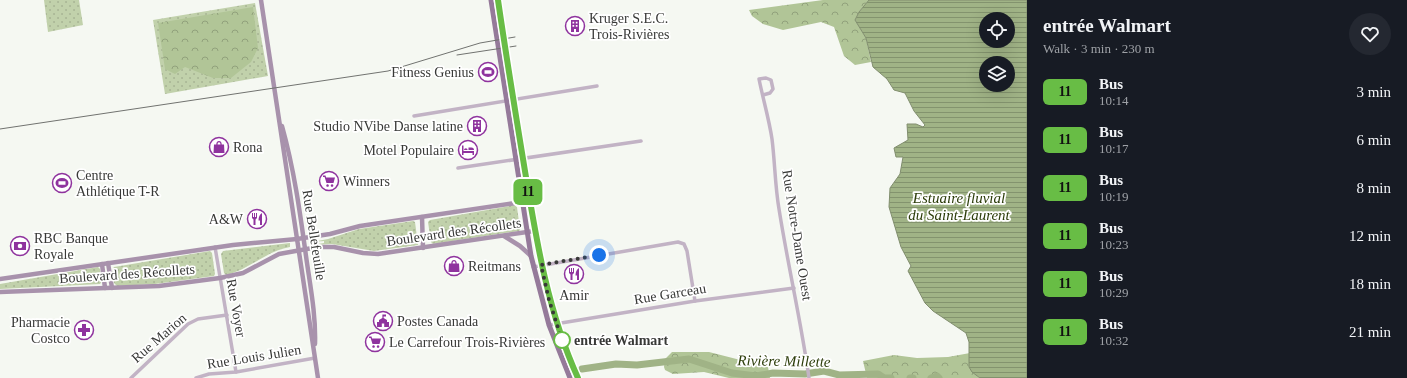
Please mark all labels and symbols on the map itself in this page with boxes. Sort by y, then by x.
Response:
place label: Kruger S.E.C. Trois-Rivières [589,11,669,42]
building icon: Kruger S.E.C. Trois-Rivières [564,15,586,37]
sports icon: Fitness Genius [477,61,499,83]
place label: Fitness Genius [391,65,474,80]
building icon: Studio NVibe Danse latine [466,115,488,137]
place label: Studio NVibe Danse latine [313,119,463,134]
shop icon: Rona [208,136,230,158]
hotel icon: Motel Populaire [457,139,479,161]
place label: Rona [233,140,263,155]
place label: Motel Populaire [363,143,454,158]
place label: Centre Athlétique T-R [76,168,160,199]
street label: Rue Notre-Dame Ouest [779,169,815,302]
supermarket icon: Winners [318,170,340,192]
sports icon: Centre Athlétique T-R [51,172,73,194]
place label: Winners [343,174,390,189]
line badge: 11 [510,179,546,205]
street label: Rue Bellefeuille [299,189,329,281]
water label: Estuaire fluvial du Saint-Laurent [908,190,1011,223]
restaurant icon: A&W [246,208,268,230]
place label: A&W [209,212,244,227]
street label: Boulevard des Récollets [386,215,522,249]
place label: RBC Banque Royale [34,231,108,262]
bank icon: RBC Banque Royale [9,235,31,257]
your location [589,245,609,265]
shop icon: Reitmans [443,255,465,277]
place label: Reitmans [468,259,521,274]
street label: Boulevard des Récollets [59,262,195,286]
restaurant icon: Amir [563,263,585,285]
street label: Rue Voyer [223,278,249,339]
street label: Rue Garceau [633,281,707,307]
place label: Amir [559,288,589,303]
street label: Rue Marion [129,310,189,366]
public building icon: Postes Canada [372,310,394,332]
place label: Postes Canada [397,314,479,329]
place label: Pharmacie Costco [11,315,70,346]
pharmacy icon: Pharmacie Costco [73,319,95,341]
supermarket icon: Le Carrefour Trois-Rivières [364,331,386,353]
marker: entrée Walmart [553,331,571,349]
place label: entrée Walmart [574,333,669,348]
place label: Le Carrefour Trois-Rivières [389,335,545,350]
street label: Rue Louis Julien [206,342,302,372]
water label: Rivière Millette [736,352,831,370]

